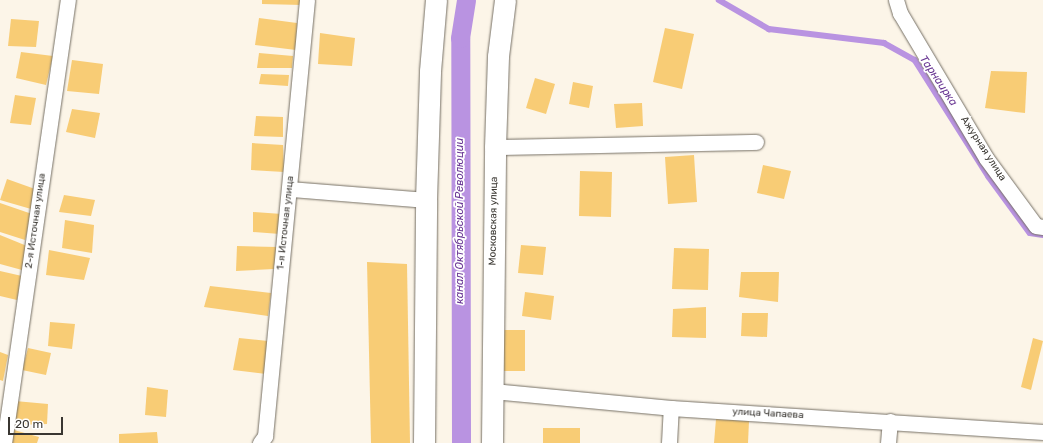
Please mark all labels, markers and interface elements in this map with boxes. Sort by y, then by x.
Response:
water label: Тарнаирка [916,53,960,109]
street label: Ажурная улица [958,115,1008,183]
water label: канал Октябрьской Революции [453,138,467,304]
street label: 2-я Источная улица [23,173,49,269]
street label: 1-я Источная улица [275,175,297,271]
street label: Московская улица [487,177,501,265]
street label: улица Чапаева [732,406,804,422]
scale bar [10,409,65,435]
text: 20 m [15,417,43,431]

